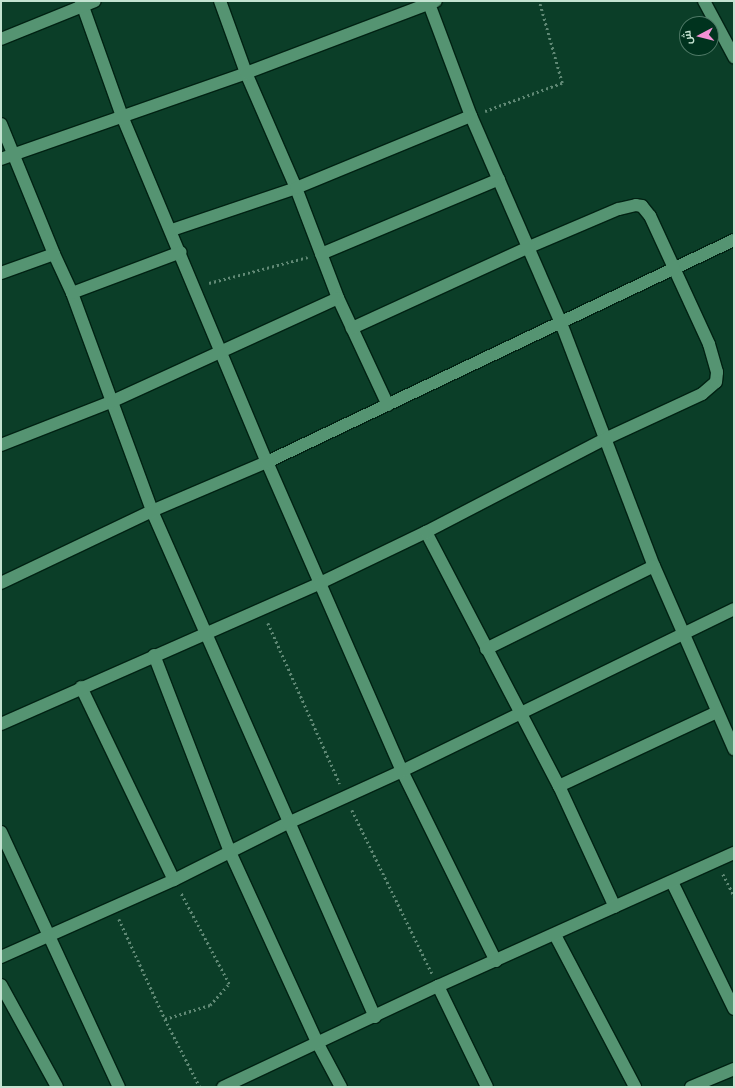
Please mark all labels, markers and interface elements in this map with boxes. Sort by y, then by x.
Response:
north arrow [679,16,719,56]
text: ش [680,30,695,45]

